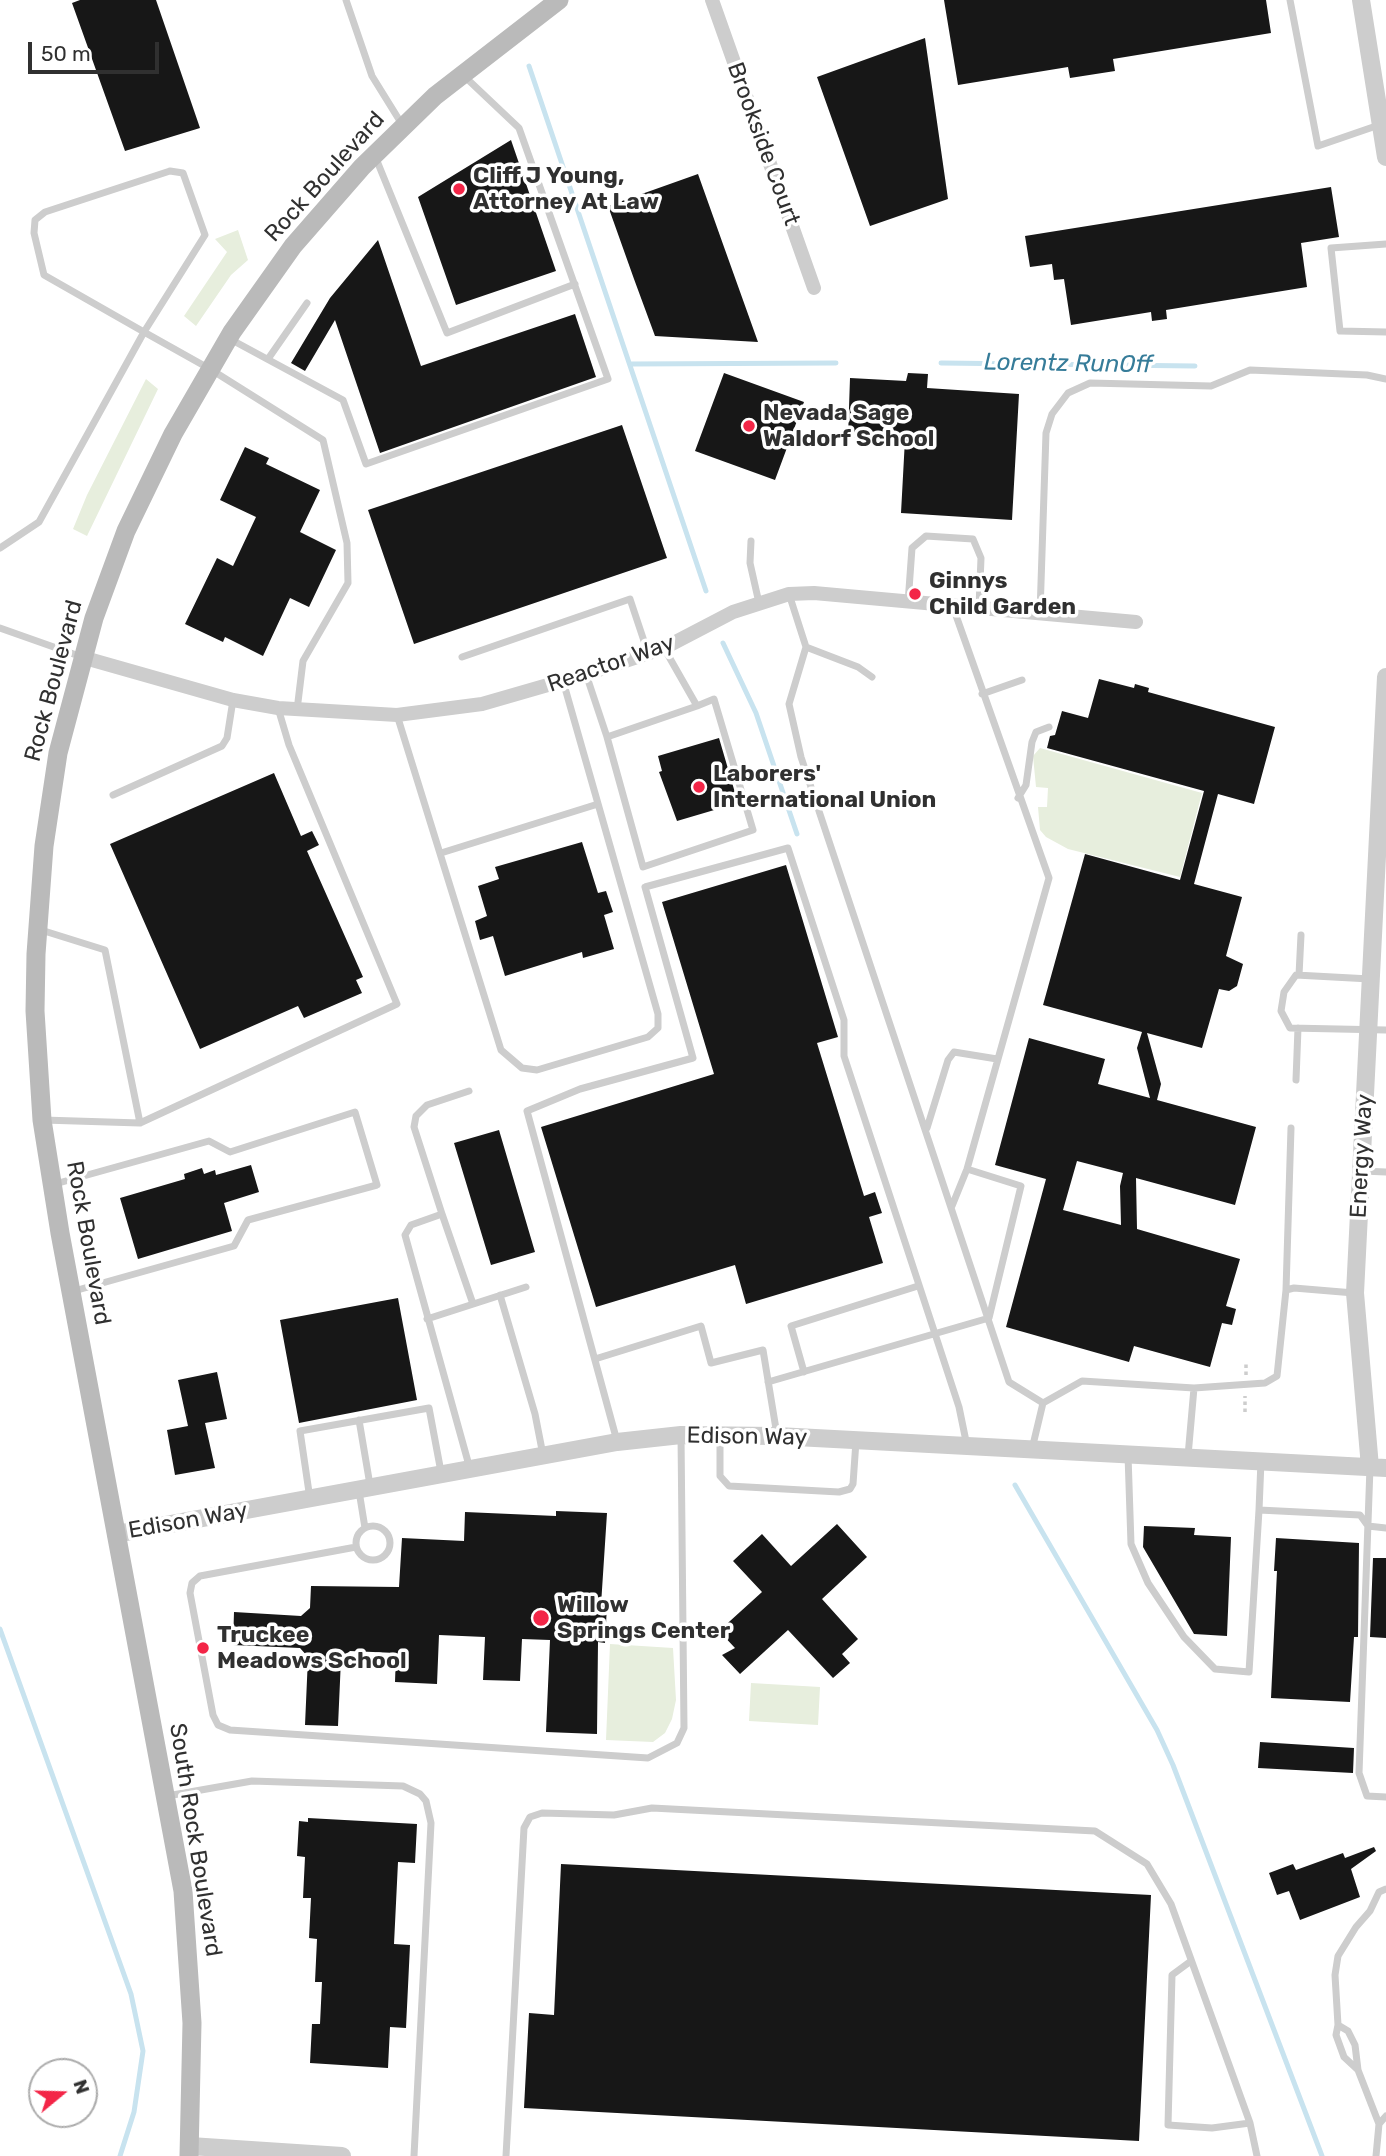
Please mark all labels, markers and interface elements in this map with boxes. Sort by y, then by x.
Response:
scale bar [32,28,163,72]
text: 50 m [41,41,91,66]
street label: Brookside Court [721,59,805,229]
street label: Rock Boulevard [259,106,391,248]
place label: Cliff J Young, Attorney At Law [473,162,659,216]
marker: Cliff J Young, Attorney At Law [451,181,467,197]
water label: Lorentz RunOff [984,348,1152,380]
place label: Nevada Sage Waldorf School [763,399,934,453]
marker: Nevada Sage Waldorf School [741,418,757,434]
place label: Ginnys Child Garden [929,567,1076,621]
marker: Ginnys Child Garden [907,586,923,602]
street label: Rock Boulevard [19,597,89,765]
street label: Reactor Way [544,629,678,699]
place label: Laborers' International Union [713,760,936,814]
marker: Laborers' International Union [691,779,707,795]
street label: Energy Way [1345,1093,1379,1219]
street label: Rock Boulevard [60,1159,116,1327]
street label: Edison Way [686,1422,808,1452]
street label: Edison Way [126,1497,250,1545]
place label: Willow Springs Center [557,1591,730,1645]
marker: Willow Springs Center [531,1608,551,1628]
place label: Truckee Meadows School [217,1621,407,1675]
marker: Truckee Meadows School [195,1640,211,1656]
street label: South Rock Boulevard [163,1721,227,1959]
north arrow [28,2058,98,2128]
text: N [68,2076,95,2097]

